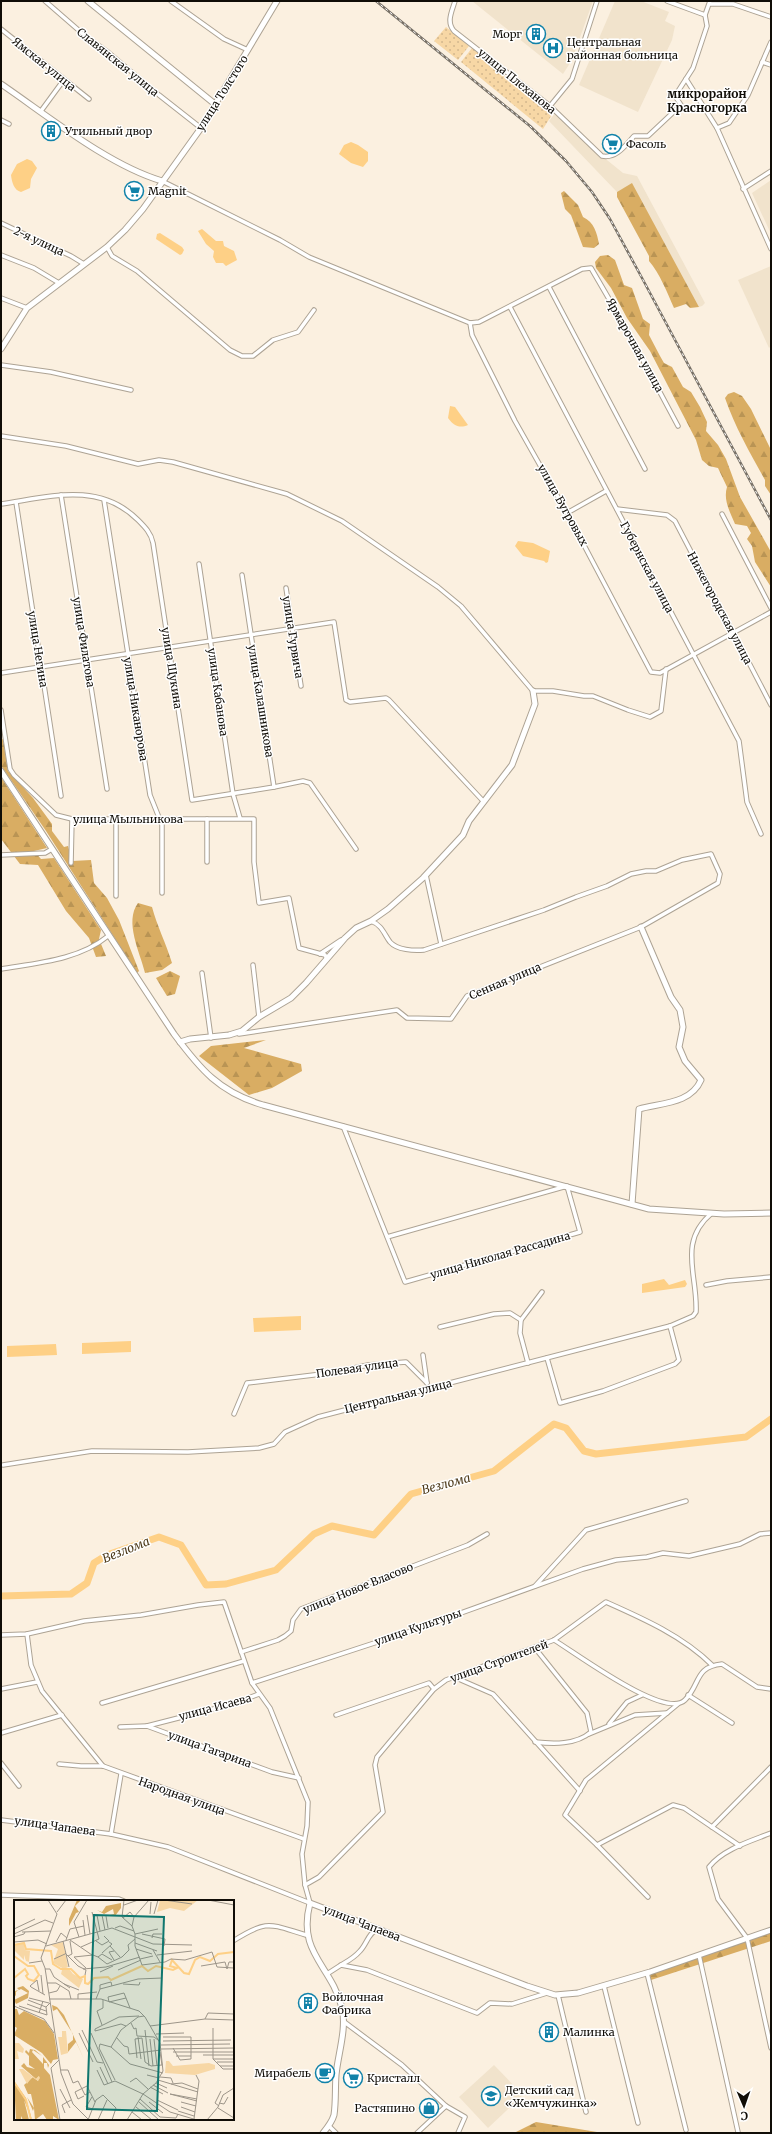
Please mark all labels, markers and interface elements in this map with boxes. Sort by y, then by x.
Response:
building icon: Морг [525,23,547,45]
street label: Славянская улица [74,25,162,99]
place label: Морг [492,27,522,41]
street label: Ямская улица [9,34,79,94]
place label: Центральная районная больница [567,35,678,62]
hospital icon: Центральная районная больница [542,37,564,59]
street label: улица Плеханова [475,45,559,117]
street label: улица Толстого [193,52,251,134]
district label: микрорайон Красногорка [667,86,747,115]
building icon: Утильный двор [40,120,62,142]
place label: Утильный двор [64,124,153,138]
supermarket icon: Фасоль [601,133,623,155]
place label: Фасоль [626,137,666,151]
supermarket icon: Magnit [123,180,145,202]
place label: Magnit [148,184,187,198]
street label: 2-я улица [12,223,67,259]
street label: Ярмарочная улица [603,295,667,395]
street label: улица Бугровых [535,462,592,549]
street label: Губернская улица [617,519,677,615]
street label: Нижегородская улица [684,549,756,667]
street label: улица Гурвича [280,595,306,679]
street label: улица Филатова [70,596,98,688]
street label: улица Негина [25,610,51,688]
street label: улица Щукина [159,626,185,710]
street label: улица Калашникова [245,644,277,758]
street label: улица Кабанова [205,647,231,737]
street label: улица Никанорова [121,656,151,762]
street label: улица Мыльникова [73,812,183,826]
street label: Сенная улица [467,960,543,1002]
street label: улица Николая Рассадина [428,1228,572,1282]
street label: Полевая улица [315,1355,399,1381]
street label: Центральная улица [343,1376,453,1416]
water label: Везлома [420,1470,472,1497]
water label: Везлома [100,1533,152,1566]
street label: улица Новое Власово [301,1559,416,1617]
street label: улица Культуры [373,1605,464,1648]
street label: улица Строителей [448,1637,550,1685]
street label: улица Исаева [177,1691,253,1723]
street label: улица Гагарина [166,1727,254,1771]
street label: Народная улица [137,1774,227,1818]
street label: улица Чапаева [14,1813,96,1839]
inset map [14,1900,234,2120]
street label: улица Чапаева [321,1902,403,1944]
place label: Войлочная Фабрика [322,1990,384,2017]
building icon: Войлочная Фабрика [297,1992,319,2014]
building icon: Малинка [538,2021,560,2043]
place label: Малинка [563,2025,615,2039]
cafe icon: Мирабель [314,2062,336,2084]
place label: Мирабель [254,2066,311,2080]
supermarket icon: Кристалл [342,2067,364,2089]
place label: Кристалл [367,2071,420,2085]
place label: Детский сад «Жемчужинка» [505,2083,597,2110]
school or university icon: Детский сад «Жемчужинка» [480,2085,502,2107]
north arrow [724,2086,764,2126]
shop icon: Растяпино [418,2097,440,2119]
place label: Растяпино [355,2101,416,2115]
text: С [740,2109,748,2123]

